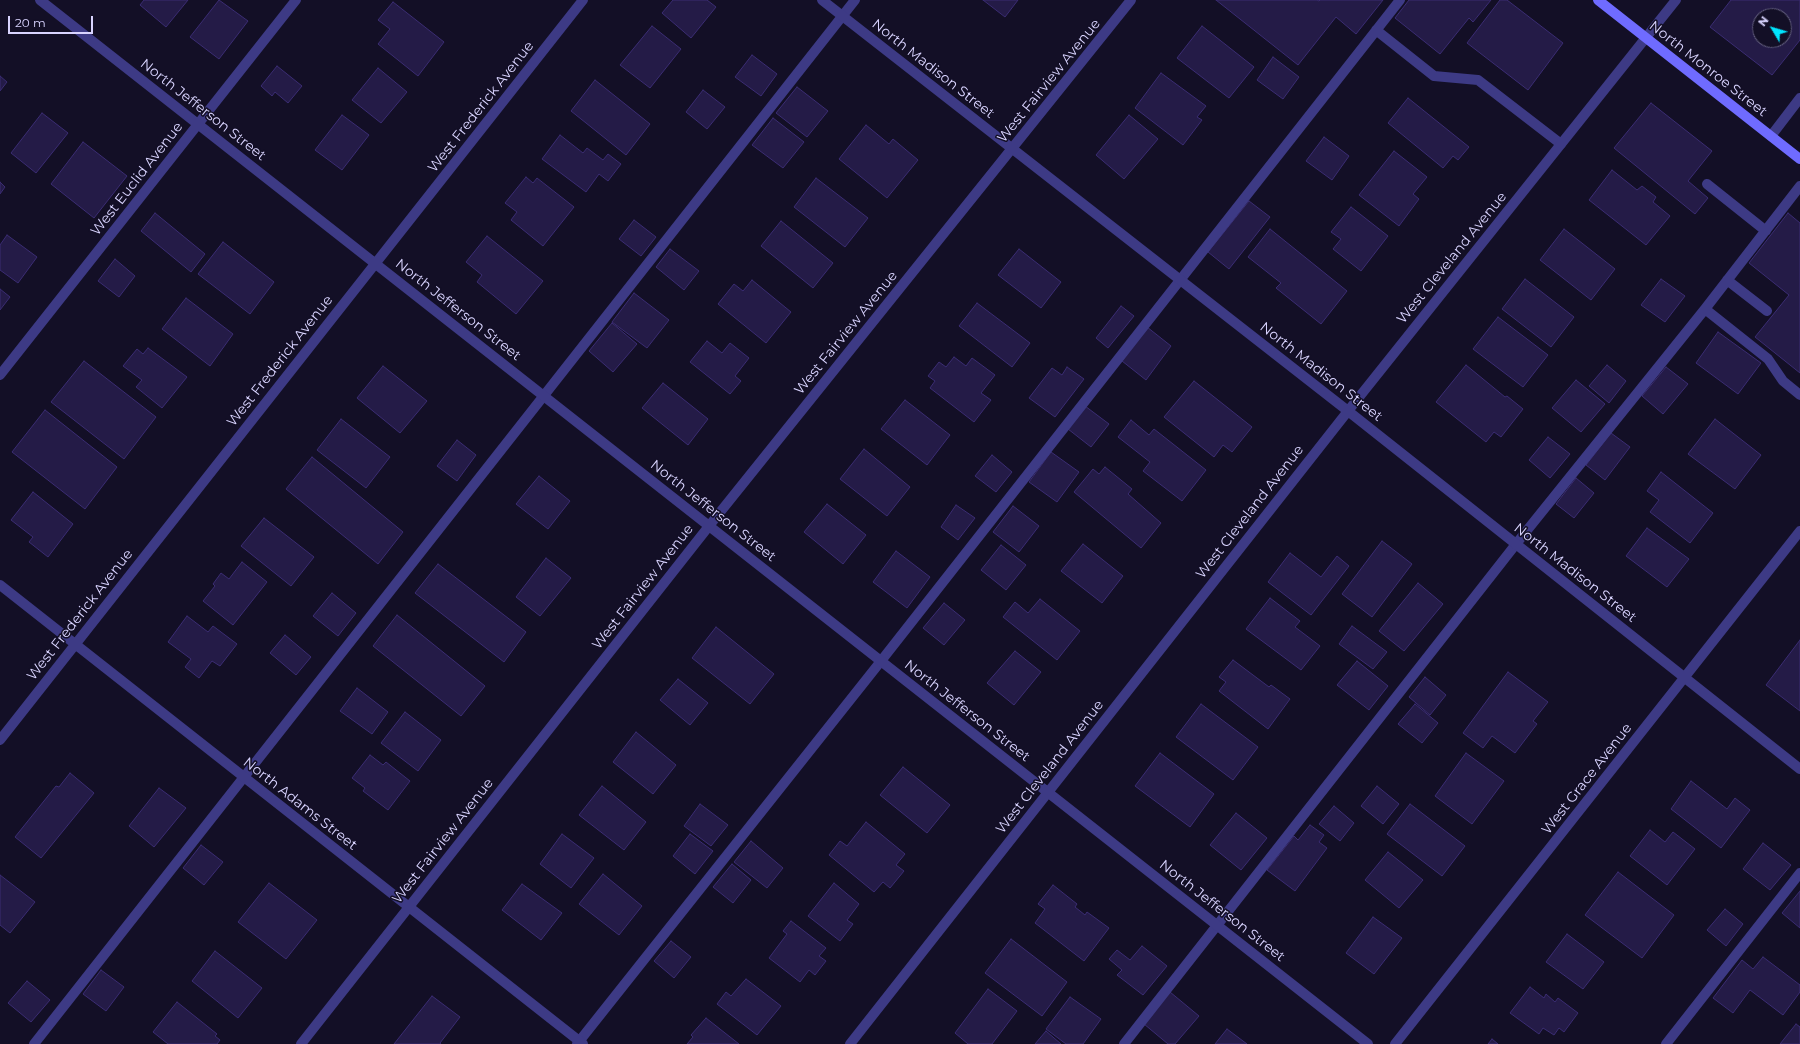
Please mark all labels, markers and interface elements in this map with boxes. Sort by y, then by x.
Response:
scale bar [10,8,95,34]
north arrow [1752,8,1792,48]
text: 20 m [15,15,46,30]
street label: North Madison Street [868,16,998,122]
street label: West Fairview Avenue [994,16,1104,146]
street label: North Monroe Street [1646,18,1770,120]
street label: West Frederick Avenue [425,38,537,176]
street label: North Jefferson Street [137,56,269,164]
street label: West Euclid Avenue [87,119,187,239]
street label: West Cleveland Avenue [1394,189,1510,327]
street label: North Jefferson Street [392,256,524,364]
street label: West Fairview Avenue [791,268,901,398]
street label: West Frederick Avenue [224,292,336,430]
street label: North Madison Street [1256,319,1386,425]
street label: West Cleveland Avenue [1193,442,1307,582]
street label: North Jefferson Street [647,457,779,565]
street label: North Madison Street [1510,520,1640,626]
street label: West Fairview Avenue [589,521,697,653]
street label: West Frederick Avenue [24,546,136,684]
street label: North Jefferson Street [901,657,1033,765]
street label: West Cleveland Avenue [993,697,1107,837]
street label: West Grace Avenue [1538,720,1636,838]
street label: North Adams Street [240,754,360,854]
street label: West Fairview Avenue [389,775,497,907]
street label: North Jefferson Street [1156,857,1288,965]

